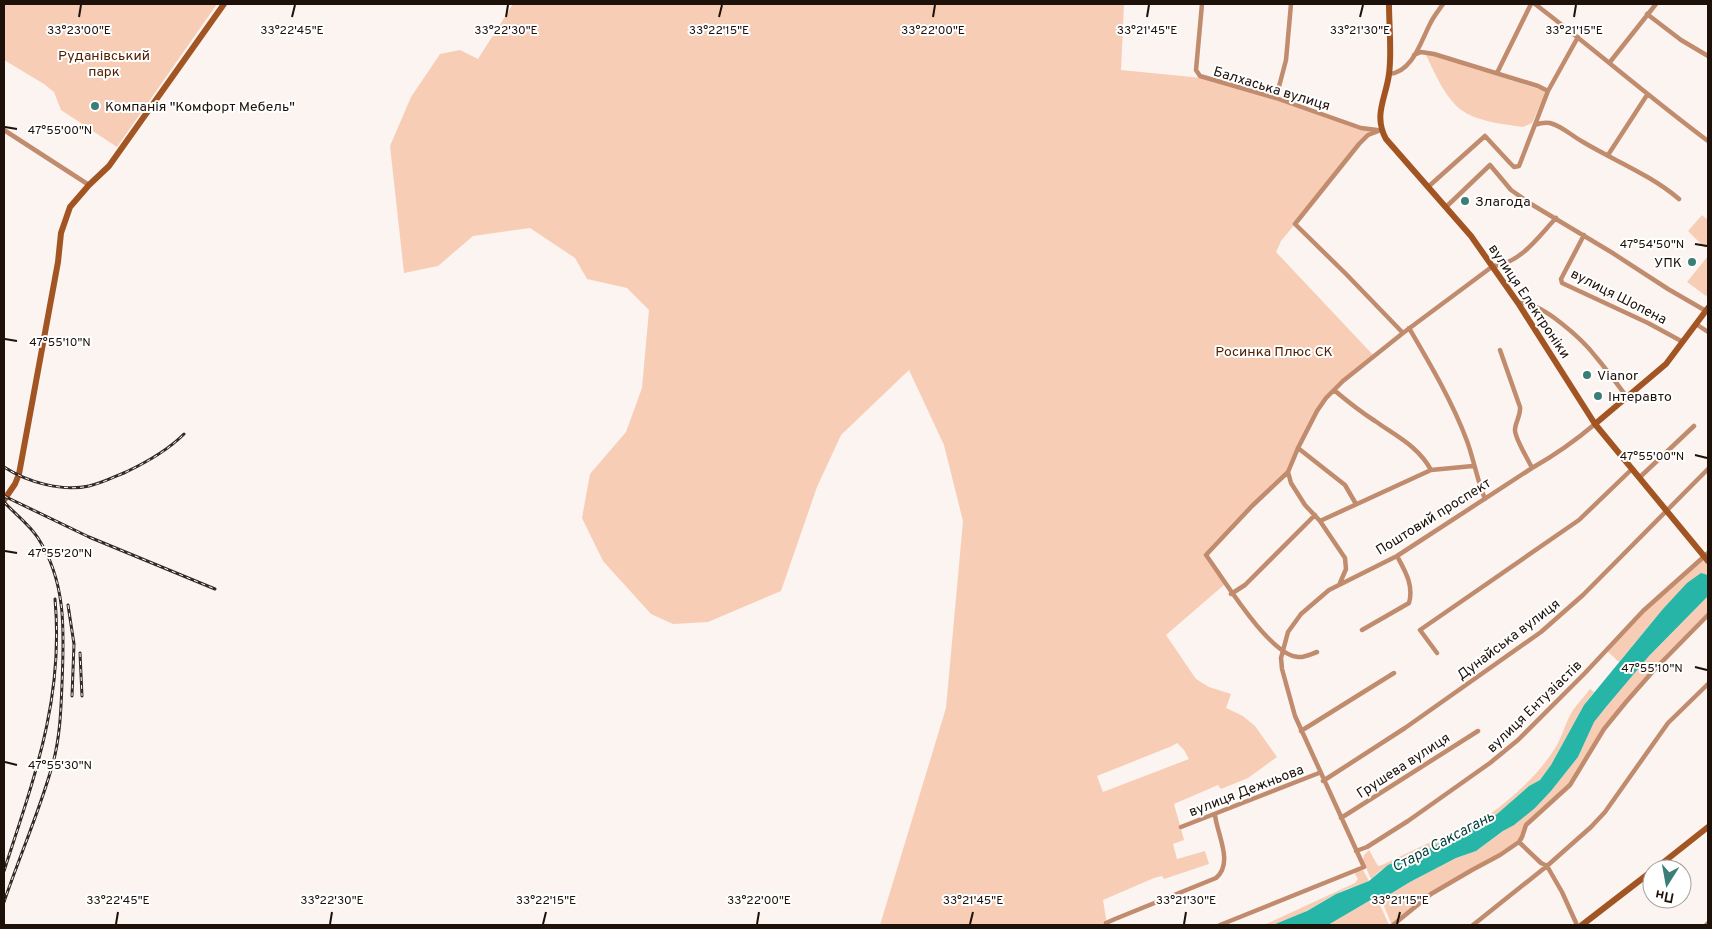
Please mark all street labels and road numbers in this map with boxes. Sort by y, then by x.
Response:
street label: Балхаська вулиця [1211,64,1332,115]
street label: вулиця Електроніки [1484,241,1573,362]
street label: вулиця Шопена [1567,266,1669,329]
street label: Поштовий проспект [1373,475,1494,560]
street label: Дунайська вулиця [1454,596,1564,685]
street label: вулиця Ентузіастів [1484,657,1586,757]
street label: Грушева вулиця [1354,730,1454,803]
street label: вулиця Дежньова [1187,762,1306,821]

